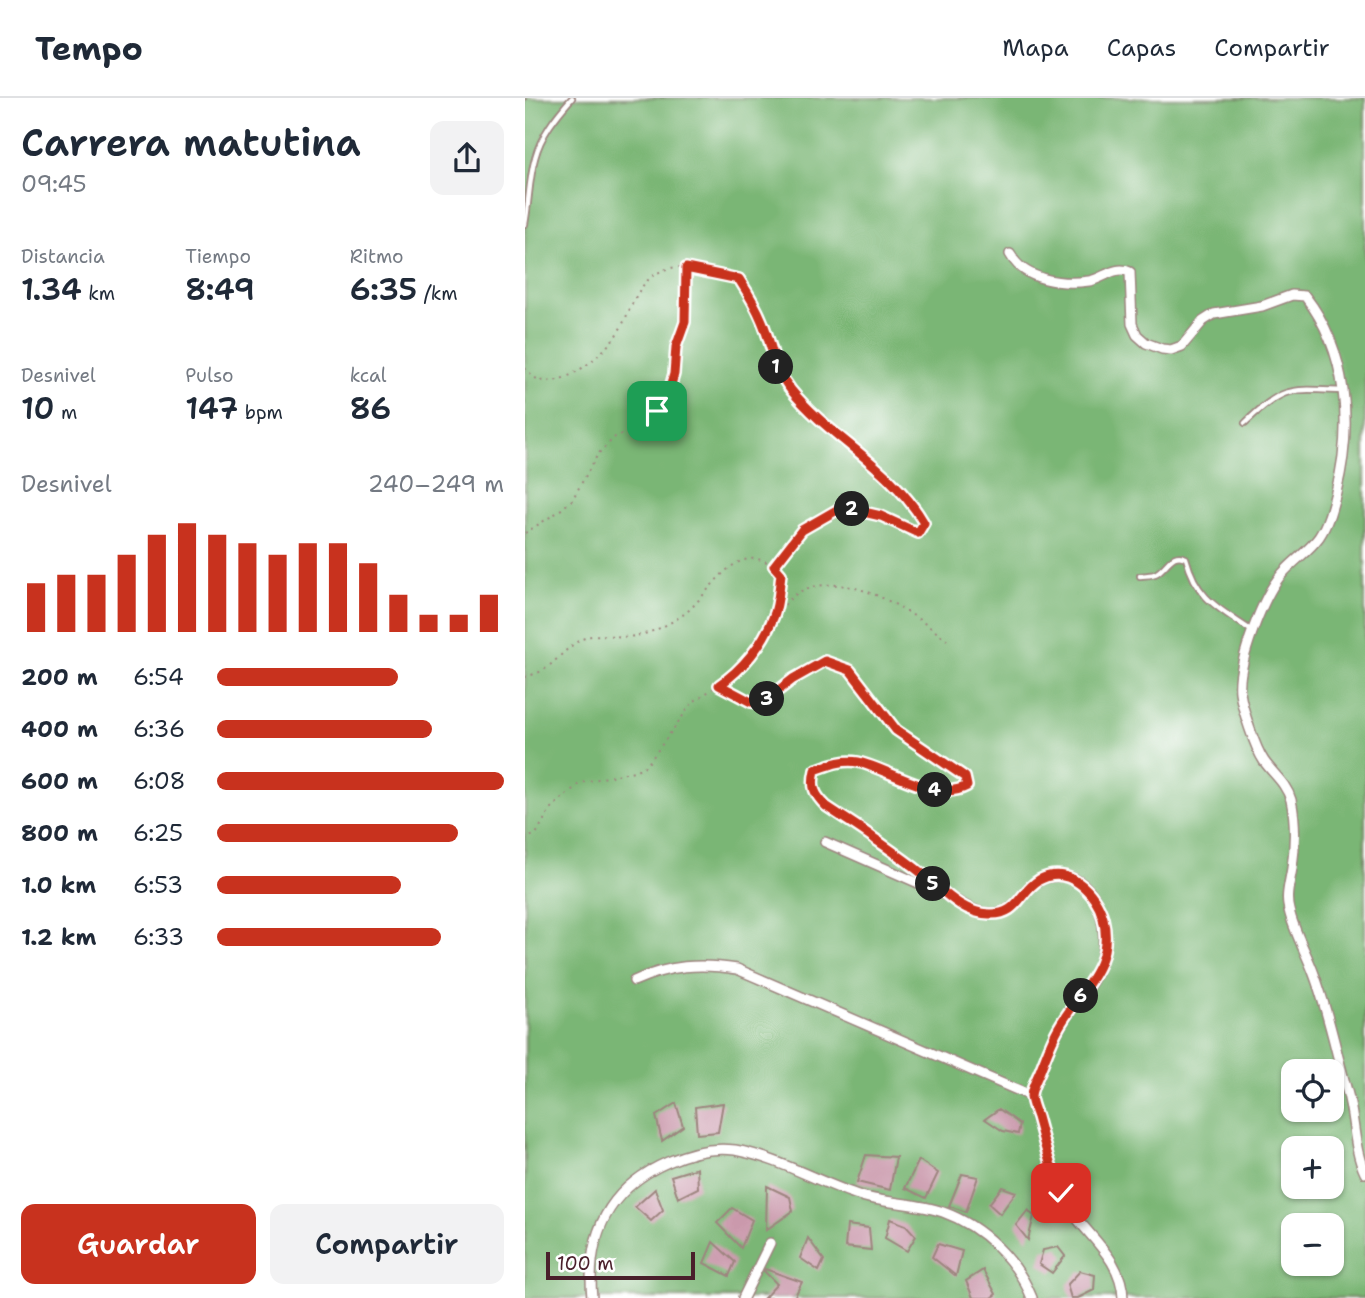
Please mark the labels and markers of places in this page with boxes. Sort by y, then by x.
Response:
pin: 1 [758,350,793,384]
pin [627,381,687,441]
pin: 2 [835,492,869,526]
pin: 3 [749,682,785,716]
pin: 4 [917,772,953,808]
pin: 5 [915,866,951,902]
pin: 6 [1063,978,1099,1014]
pin [1031,1163,1091,1223]

